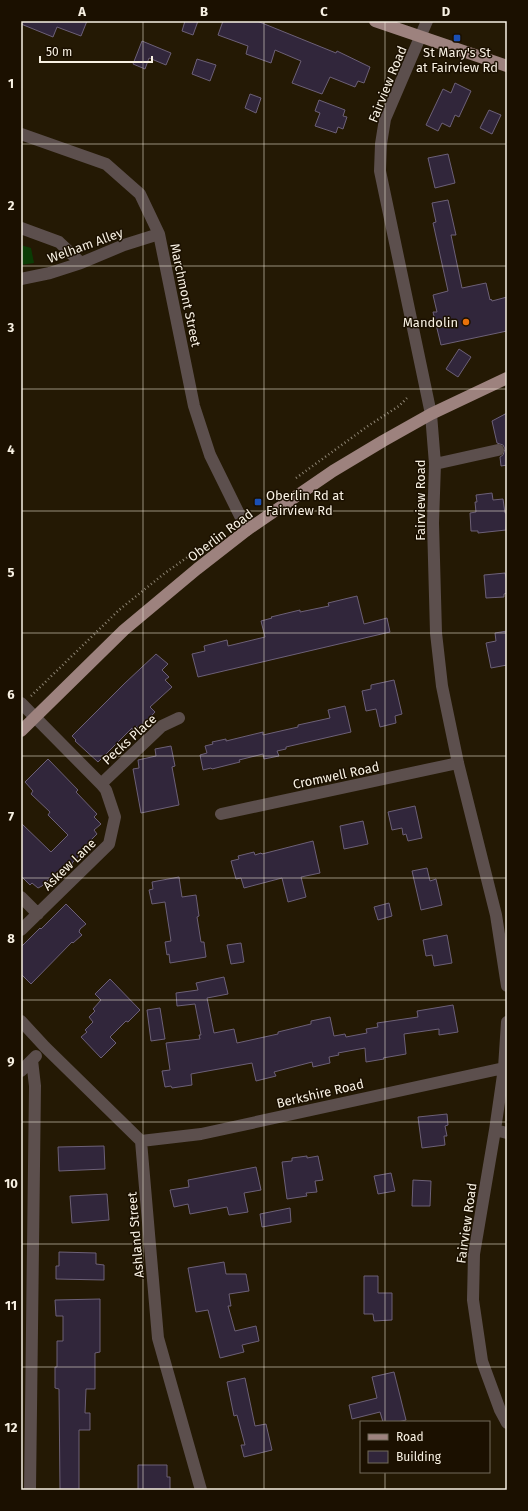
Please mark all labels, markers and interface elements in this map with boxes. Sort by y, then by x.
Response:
text: A [77,4,86,19]
text: B [200,4,208,19]
text: C [320,4,328,19]
text: D [442,4,451,19]
marker: St Mary's St at Fairview Rd [452,33,462,43]
scale bar [40,38,152,64]
street label: Fairview Road [365,44,410,125]
text: 50 m [46,45,72,59]
place label: St Mary's St at Fairview Rd [416,45,498,75]
text: 1 [8,76,14,91]
text: 2 [8,198,15,213]
street label: Welham Alley [45,225,126,266]
street label: Marchmont Street [167,242,204,349]
place label: Mandolin [403,315,458,330]
marker: Mandolin [461,317,471,327]
text: 3 [7,320,15,335]
text: 4 [7,442,15,457]
street label: Fairview Road [413,459,428,541]
place label: Oberlin Rd at Fairview Rd [266,488,344,518]
marker: Oberlin Rd at Fairview Rd [253,497,263,507]
street label: Oberlin Road [185,506,256,565]
text: 5 [8,565,15,580]
text: 6 [7,687,15,702]
street label: Pecks Place [99,711,160,768]
street label: Cromwell Road [292,759,381,792]
text: 7 [8,809,14,824]
street label: Askew Lane [40,835,99,893]
text: 8 [7,931,15,946]
text: 9 [7,1054,15,1069]
street label: Berkshire Road [275,1076,365,1111]
text: 10 [4,1176,18,1191]
street label: Fairview Road [453,1182,480,1264]
street label: Ashland Street [124,1191,147,1278]
text: 11 [5,1298,17,1313]
text: 12 [5,1420,18,1435]
legend [360,1421,490,1473]
text: Road [396,1430,424,1444]
text: Building [396,1450,442,1464]

